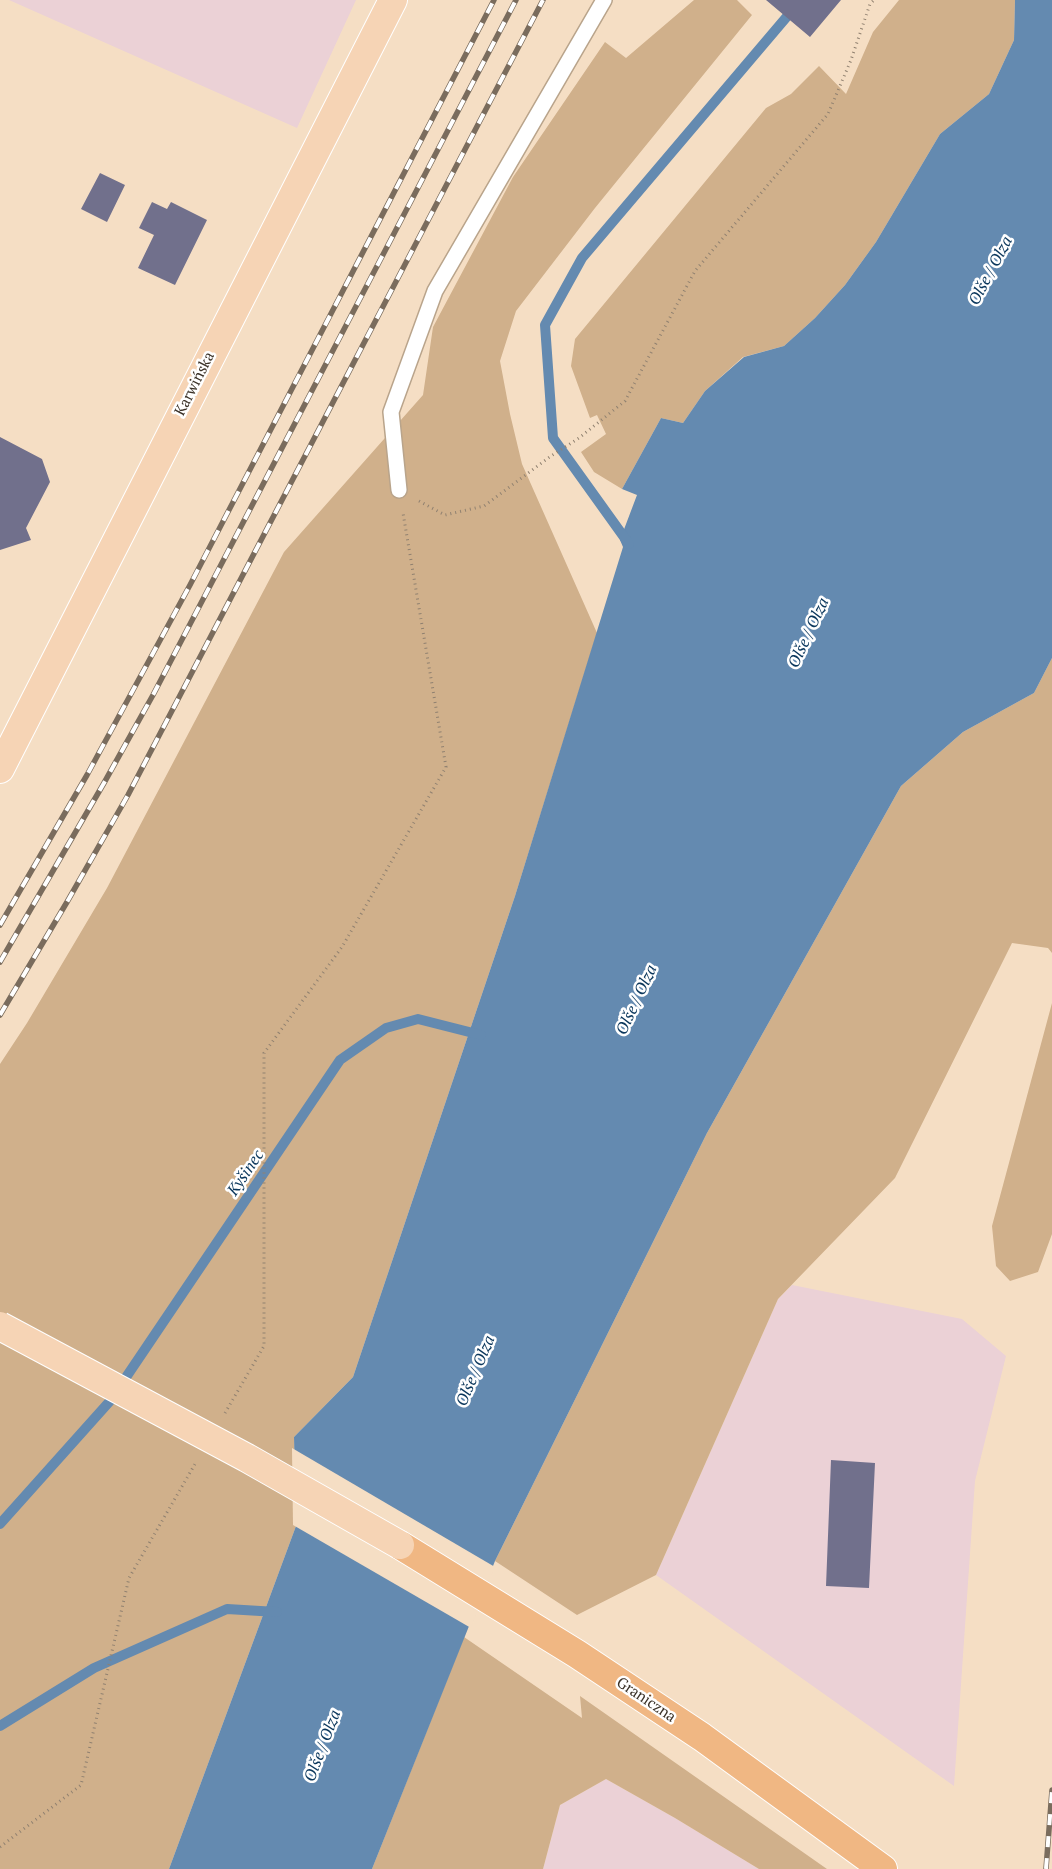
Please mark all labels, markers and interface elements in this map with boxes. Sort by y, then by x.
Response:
water label: Olše / Olza [965,233,1017,309]
street label: Karwińska [171,349,219,419]
water label: Olše / Olza [784,595,834,671]
water label: Olše / Olza [612,962,662,1038]
water label: Kyšinec [224,1147,268,1199]
water label: Olše / Olza [453,1333,499,1409]
street label: Graniczna [613,1674,679,1726]
water label: Olše / Olza [301,1708,345,1784]

